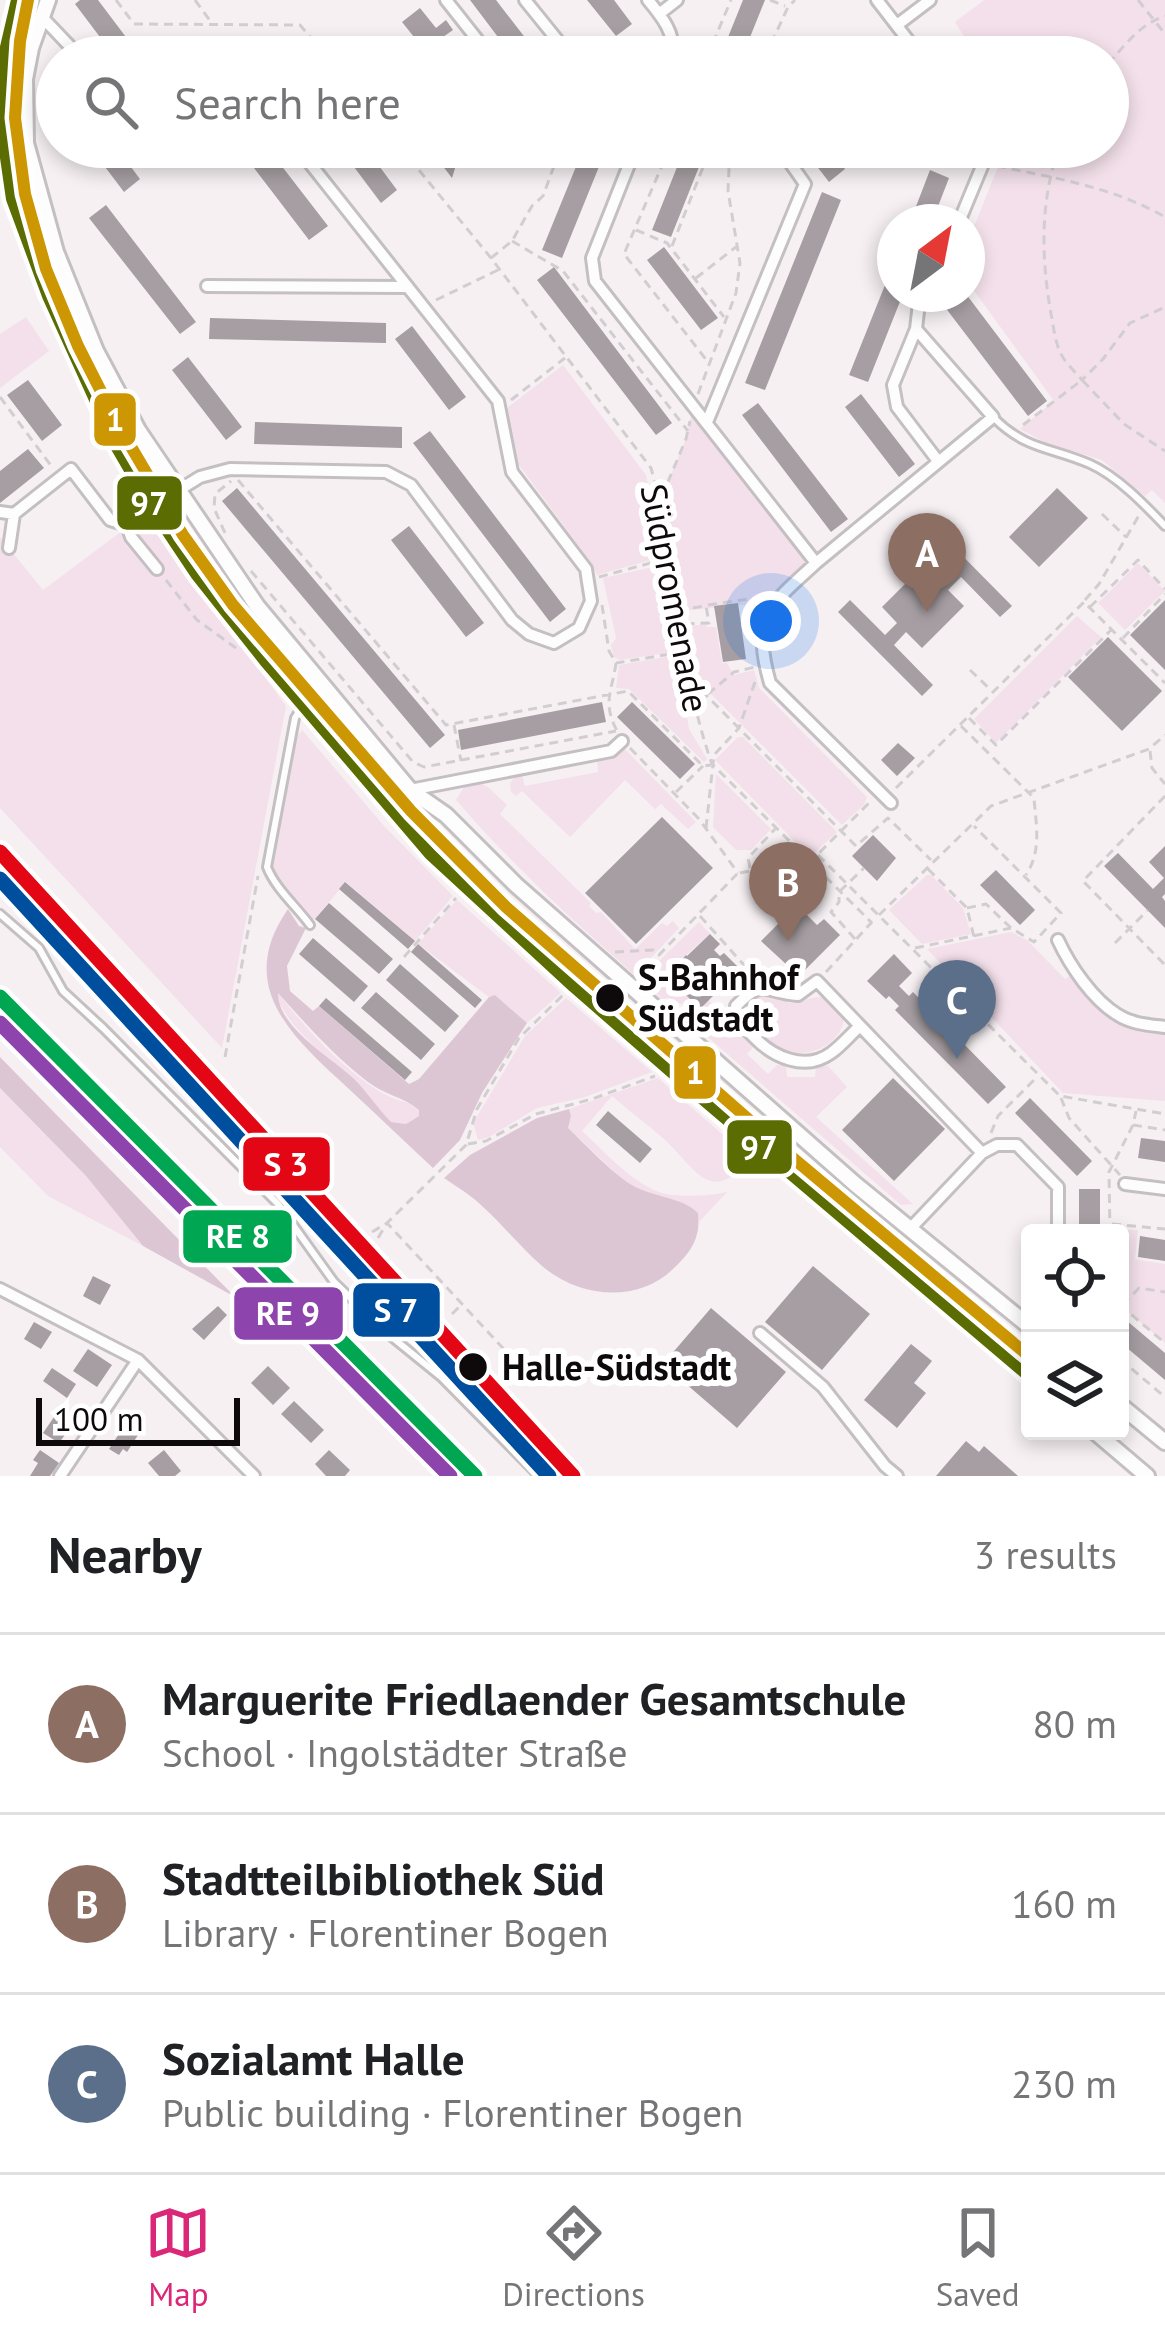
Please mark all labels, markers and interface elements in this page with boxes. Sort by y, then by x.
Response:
search box [36,36,1129,168]
icon: search [78,69,144,135]
text: Search here [174,73,401,131]
north arrow [877,204,985,312]
line badge: 1 [92,391,138,448]
text: 1 [106,397,124,440]
line badge: 97 [115,474,184,532]
street label: Südpromenade [630,480,721,716]
text: 97 [130,481,168,524]
pin: A [888,513,966,612]
your location [741,591,801,651]
pin: B [749,842,827,941]
place label: S-Bahnhof Südstadt [638,953,801,1041]
pin: C [918,960,996,1059]
marker: S-Bahnhof Südstadt [593,981,627,1015]
line badge: 1 [672,1044,718,1101]
text: 1 [686,1050,704,1093]
line badge: 97 [725,1118,794,1176]
text: 97 [740,1125,778,1168]
line badge: S 3 [241,1135,332,1193]
text: S 3 [264,1142,308,1185]
line badge: RE 8 [181,1208,294,1265]
text: RE 8 [206,1214,270,1257]
map controls [1021,1224,1129,1440]
button: locate [1021,1224,1129,1332]
line badge: S 7 [351,1281,442,1339]
line badge: RE 9 [232,1285,345,1342]
text: S 7 [374,1288,418,1331]
text: RE 9 [256,1291,320,1334]
button: layers [1021,1332,1129,1440]
place label: Halle-Südstadt [502,1343,732,1390]
marker: Halle-Südstadt [456,1350,490,1384]
scale bar [36,1392,240,1445]
text: 100 m [54,1397,144,1440]
text: Nearby [48,1521,202,1587]
text: 3 results [974,1529,1117,1580]
text: Marguerite Friedlaender Gesamtschule [162,1669,906,1727]
text: A [75,1698,99,1749]
text: 80 m [1032,1698,1117,1749]
text: School · Ingolstädter Straße [162,1727,628,1778]
text: Stadtteilbibliothek Süd [162,1849,605,1907]
text: B [75,1878,99,1929]
text: 160 m [1011,1878,1117,1929]
text: Library · Florentiner Bogen [162,1907,609,1958]
text: Sozialamt Halle [162,2029,465,2087]
text: C [76,2058,98,2109]
text: 230 m [1011,2058,1117,2109]
text: Public building · Florentiner Bogen [162,2087,743,2138]
tab: Map [145,2200,211,2315]
tab: Directions [502,2200,645,2315]
tab: Saved [936,2200,1020,2315]

